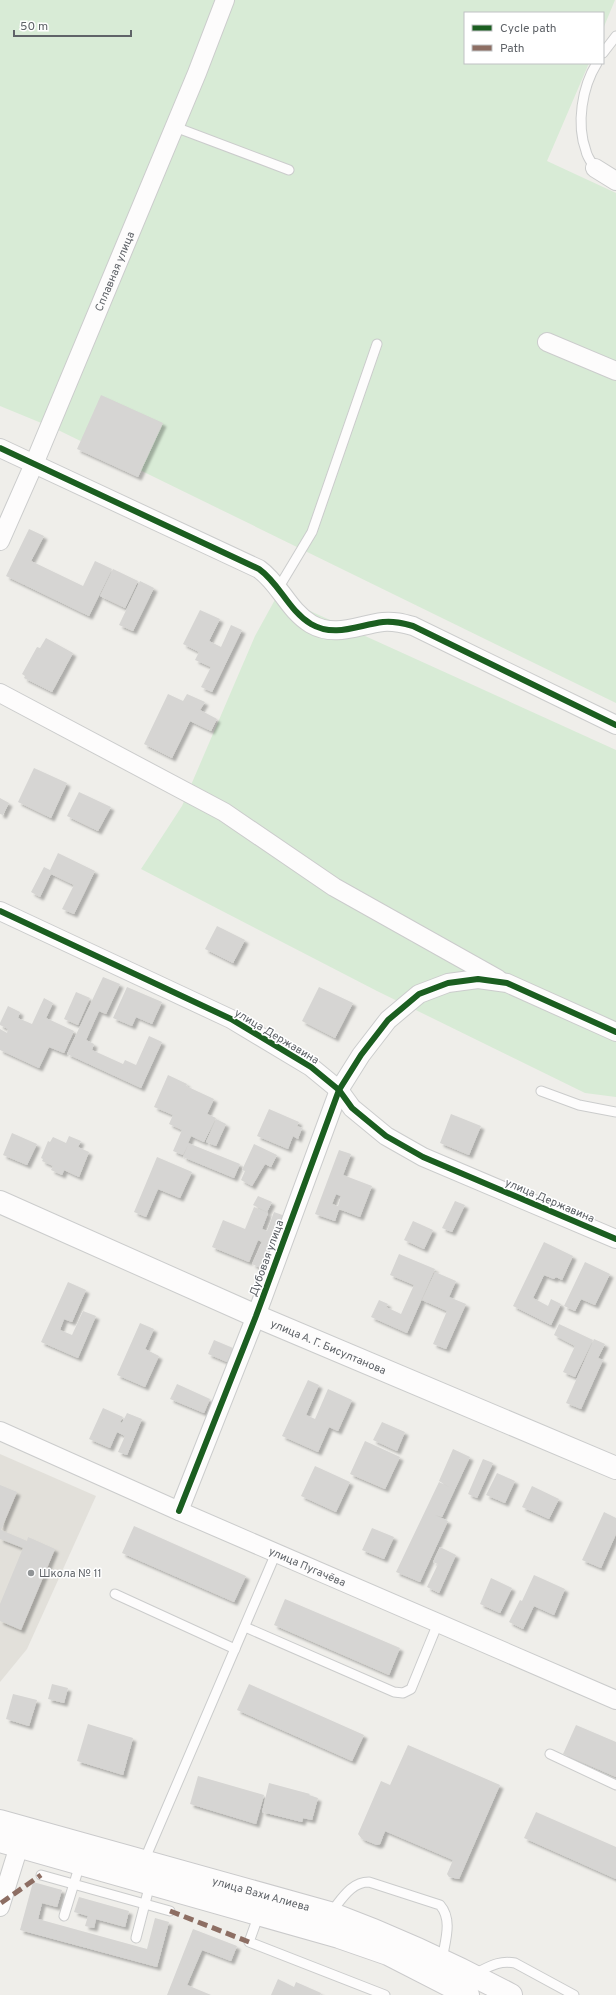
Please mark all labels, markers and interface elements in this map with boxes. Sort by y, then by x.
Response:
scale bar [14,12,131,38]
legend [464,12,604,64]
text: 50 m [20,19,48,35]
text: Cycle path [500,21,557,37]
text: Path [500,41,525,57]
street label: Сплавная улица [92,229,138,314]
street label: улица Державина [232,1006,321,1068]
street label: улица Державина [503,1176,597,1226]
street label: Дубовая улица [247,1218,287,1298]
street label: улица А. Г. Бисултанова [268,1317,388,1378]
street label: улица Пугачёва [266,1545,348,1590]
place label: Школа № 11 [39,1567,102,1581]
marker: Школа № 11 [26,1568,36,1578]
street label: улица Вахи Алиева [210,1874,311,1915]

